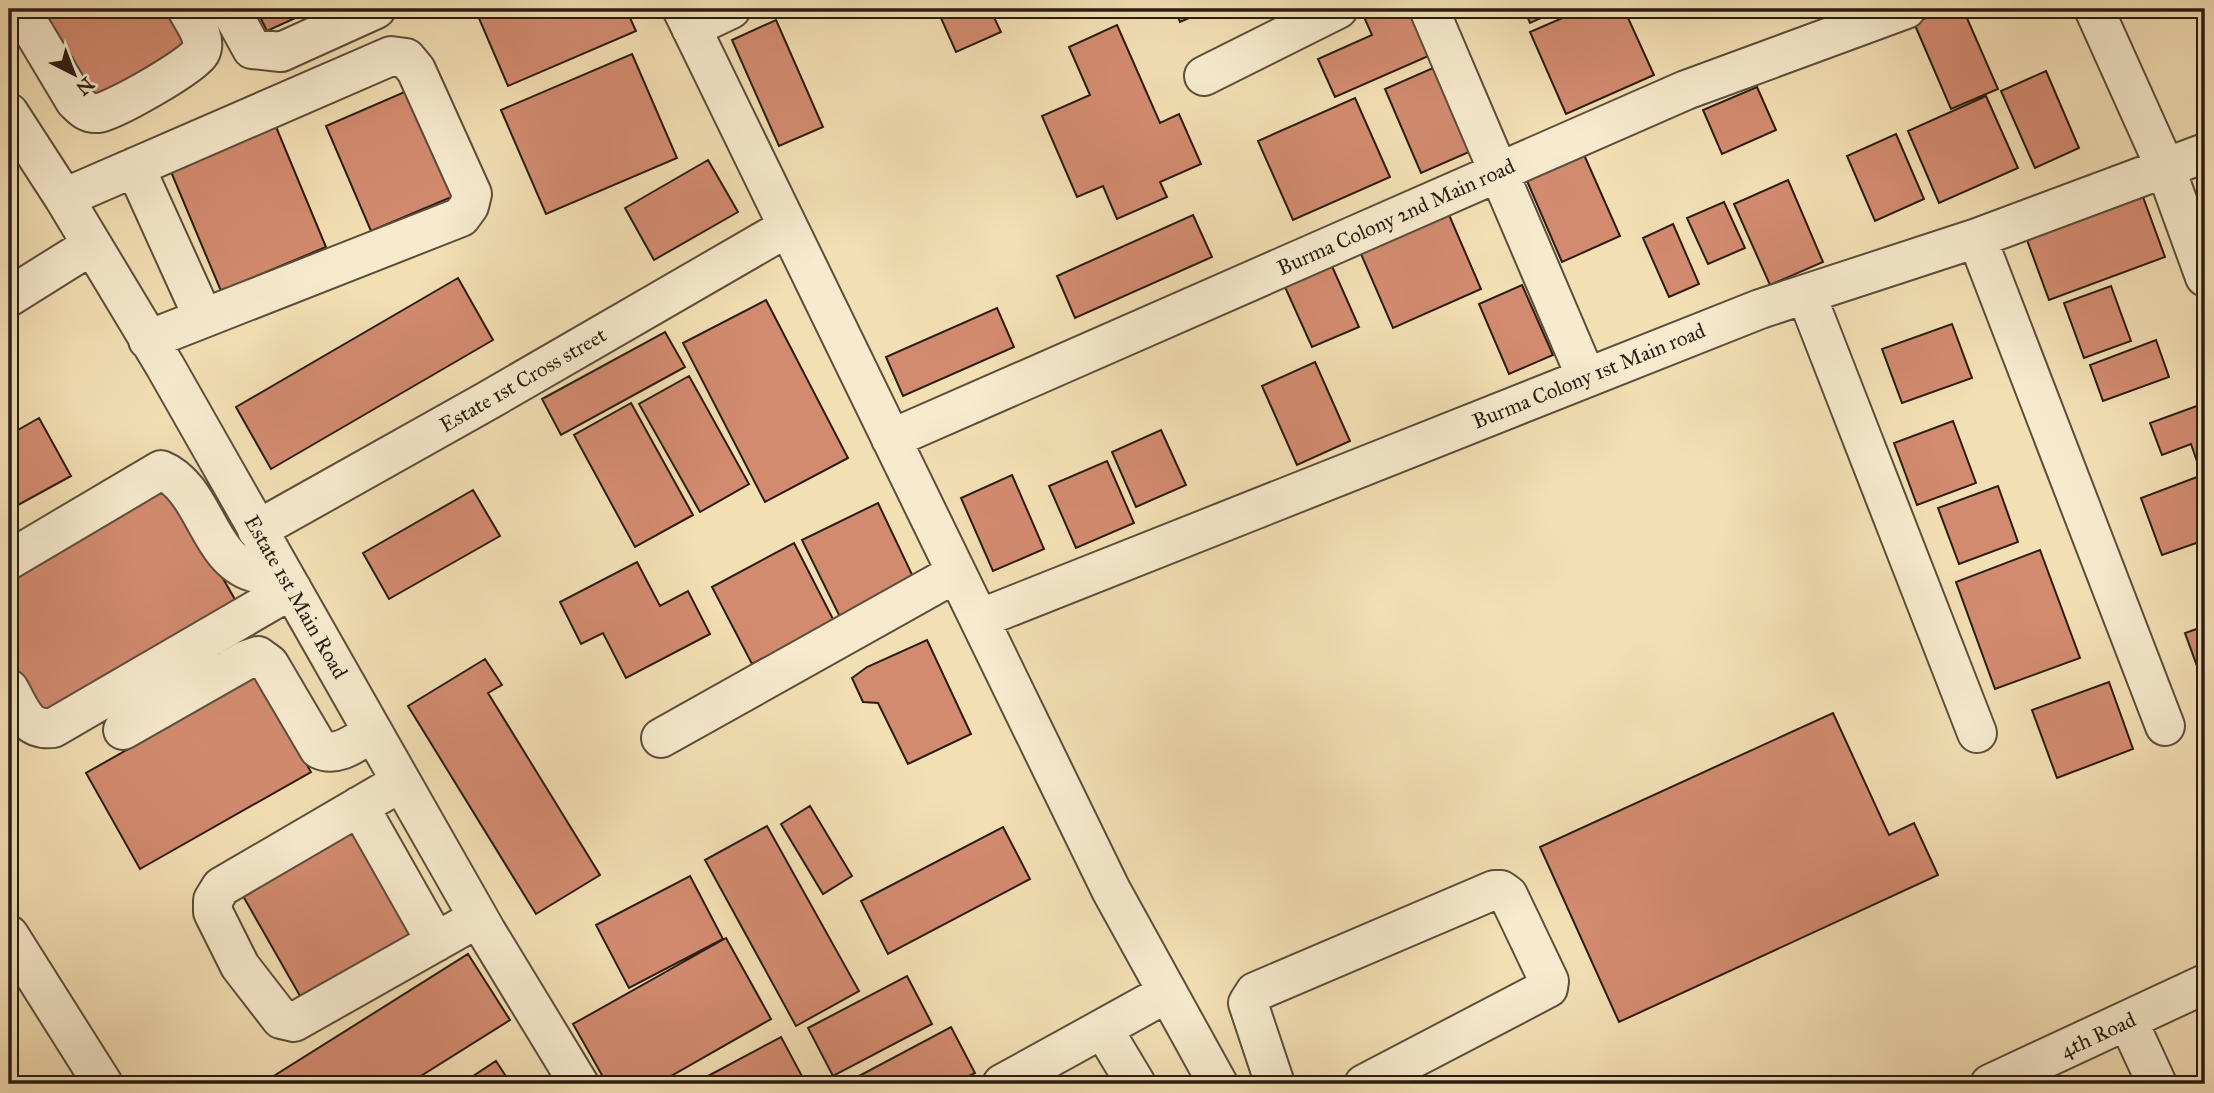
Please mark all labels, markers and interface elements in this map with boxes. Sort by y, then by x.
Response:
north arrow [38,38,108,108]
text: N [71,72,99,100]
street label: Burma Colony 2nd Main road [1273,153,1519,281]
street label: Burma Colony 1st Main road [1469,317,1710,435]
street label: Estate 1st Cross street [435,321,611,438]
street label: Estate 1st Main Road [239,511,354,684]
street label: 4th Road [2056,1006,2140,1064]

